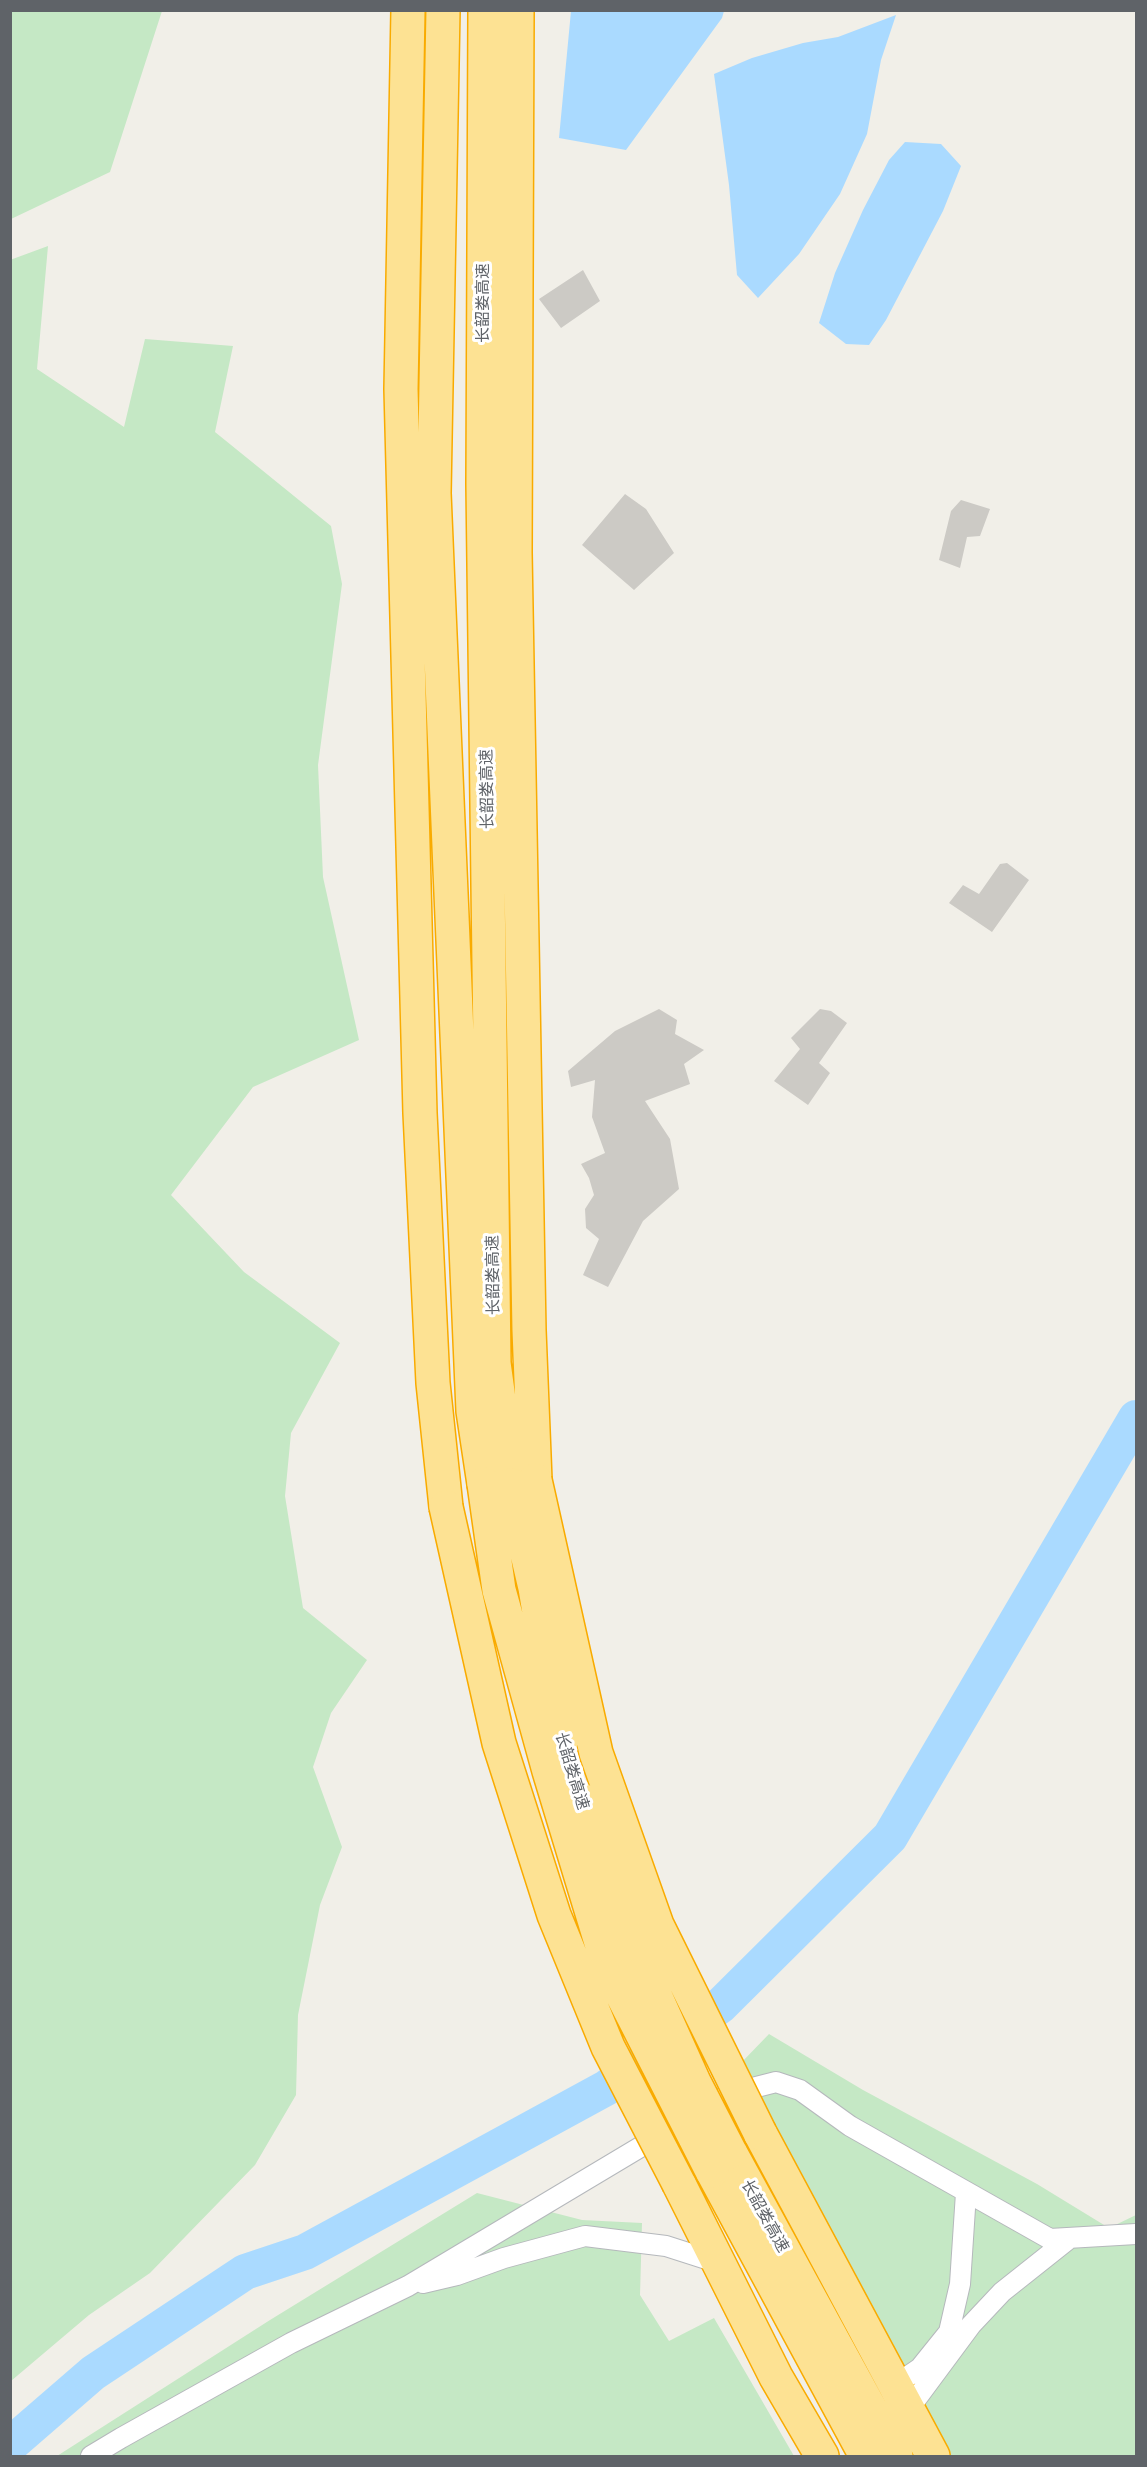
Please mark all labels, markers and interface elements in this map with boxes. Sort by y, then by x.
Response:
street label: 长韶娄高速 [473,263,493,343]
street label: 长韶娄高速 [477,749,497,829]
street label: 长韶娄高速 [483,1235,503,1315]
street label: 长韶娄高速 [551,1730,593,1812]
street label: 长韶娄高速 [737,2176,793,2256]

